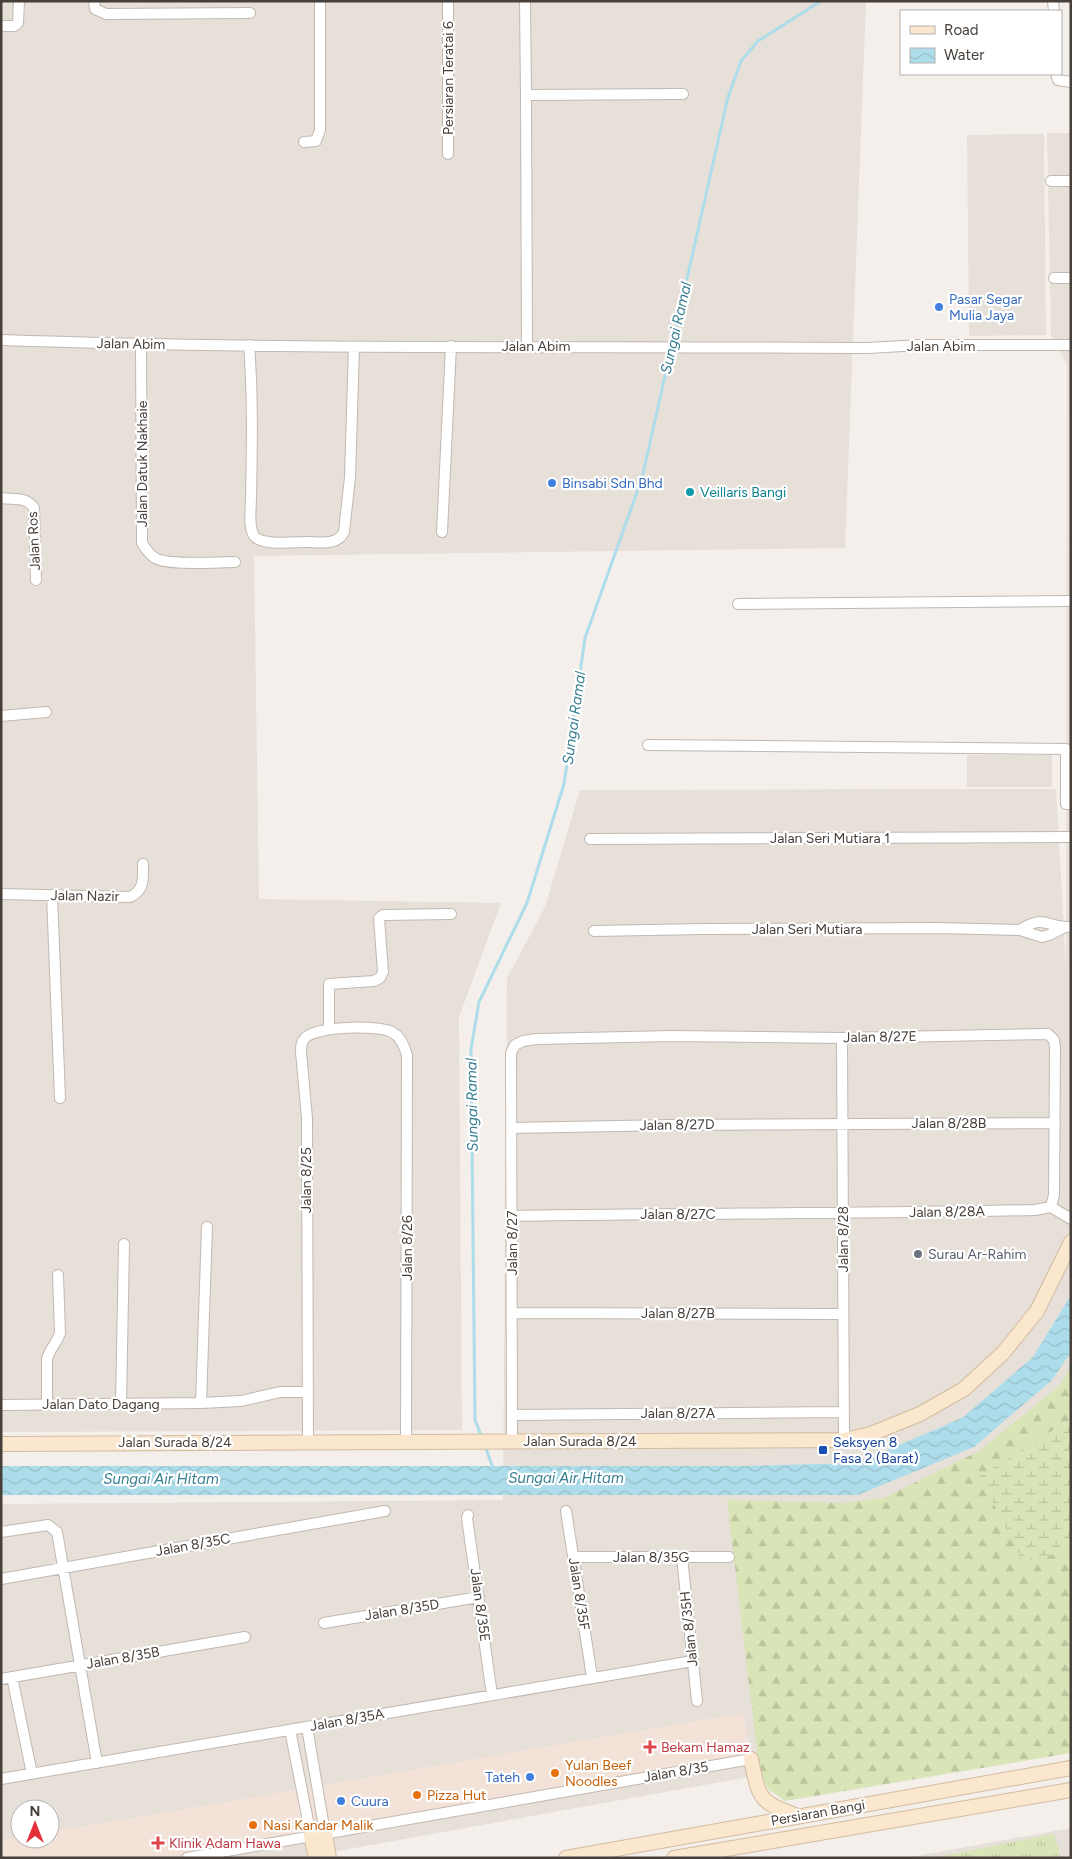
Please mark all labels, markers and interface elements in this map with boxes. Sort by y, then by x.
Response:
legend [900,10,1062,75]
street label: Persiaran Teratai 6 [440,21,457,135]
text: Road [944,21,979,39]
text: Water [944,46,984,64]
water label: Sungai Ramal [657,280,695,376]
place label: Pasar Segar Mulia Jaya [949,291,1023,324]
marker: Pasar Segar Mulia Jaya [933,301,945,313]
street label: Jalan Abim [97,335,166,353]
street label: Jalan Abim [502,338,570,355]
street label: Jalan Abim [907,338,975,355]
street label: Jalan Datuk Nakhaie [134,400,151,527]
place label: Binsabi Sdn Bhd [562,475,663,492]
marker: Binsabi Sdn Bhd [546,477,558,489]
place label: Veillaris Bangi [700,484,786,501]
marker: Veillaris Bangi [684,486,696,498]
street label: Jalan Ros [24,511,44,571]
water label: Sungai Ramal [559,670,590,766]
street label: Jalan Seri Mutiara 1 [770,830,890,847]
street label: Jalan Nazir [51,887,120,905]
street label: Jalan Seri Mutiara [752,921,862,938]
street label: Jalan 8/27E [843,1028,917,1046]
water label: Sungai Ramal [462,1057,482,1152]
street label: Jalan 8/28B [912,1115,986,1132]
street label: Jalan 8/27D [639,1116,715,1134]
street label: Jalan 8/25 [298,1147,315,1213]
street label: Jalan 8/28A [909,1203,986,1221]
street label: Jalan 8/27C [640,1206,716,1223]
street label: Jalan 8/28 [835,1206,852,1272]
street label: Jalan 8/27 [504,1210,521,1276]
street label: Jalan 8/26 [399,1215,416,1281]
place label: Surau Ar-Rahim [928,1246,1027,1263]
marker: Surau Ar-Rahim [912,1248,924,1260]
street label: Jalan 8/27B [641,1305,715,1322]
street label: Jalan Dato Dagang [42,1396,160,1413]
street label: Jalan 8/27A [641,1405,716,1422]
street label: Jalan Surada 8/24 [523,1433,637,1450]
street label: Jalan Surada 8/24 [118,1434,232,1451]
place label: Seksyen 8 Fasa 2 (Barat) [833,1434,919,1467]
marker: Seksyen 8 Fasa 2 (Barat) [817,1444,829,1456]
water label: Sungai Air Hitam [508,1469,624,1487]
water label: Sungai Air Hitam [103,1470,219,1488]
street label: Jalan 8/35C [154,1530,232,1560]
street label: Jalan 8/35G [613,1549,689,1566]
street label: Jalan 8/35F [565,1557,593,1632]
street label: Jalan 8/35E [466,1567,494,1643]
street label: Jalan 8/35H [677,1590,701,1668]
street label: Jalan 8/35D [364,1596,440,1624]
street label: Jalan 8/35B [85,1643,161,1673]
street label: Jalan 8/35A [309,1705,386,1735]
place label: Bekam Hamaz [661,1739,750,1756]
marker: Bekam Hamaz [643,1740,657,1754]
place label: Yulan Beef Noodles [565,1757,632,1790]
street label: Jalan 8/35 [642,1758,710,1786]
marker: Yulan Beef Noodles [549,1767,561,1779]
place label: Tateh [485,1769,520,1786]
marker: Tateh [524,1771,536,1783]
place label: Pizza Hut [427,1787,486,1804]
marker: Pizza Hut [411,1789,423,1801]
place label: Cuura [351,1793,389,1810]
marker: Cuura [335,1795,347,1807]
street label: Persiaran Bangi [770,1796,866,1830]
north arrow [10,1799,60,1849]
text: N [30,1803,40,1820]
place label: Nasi Kandar Malik [263,1817,373,1834]
marker: Nasi Kandar Malik [247,1819,259,1831]
place label: Klinik Adam Hawa [169,1835,281,1852]
marker: Klinik Adam Hawa [151,1836,165,1850]

